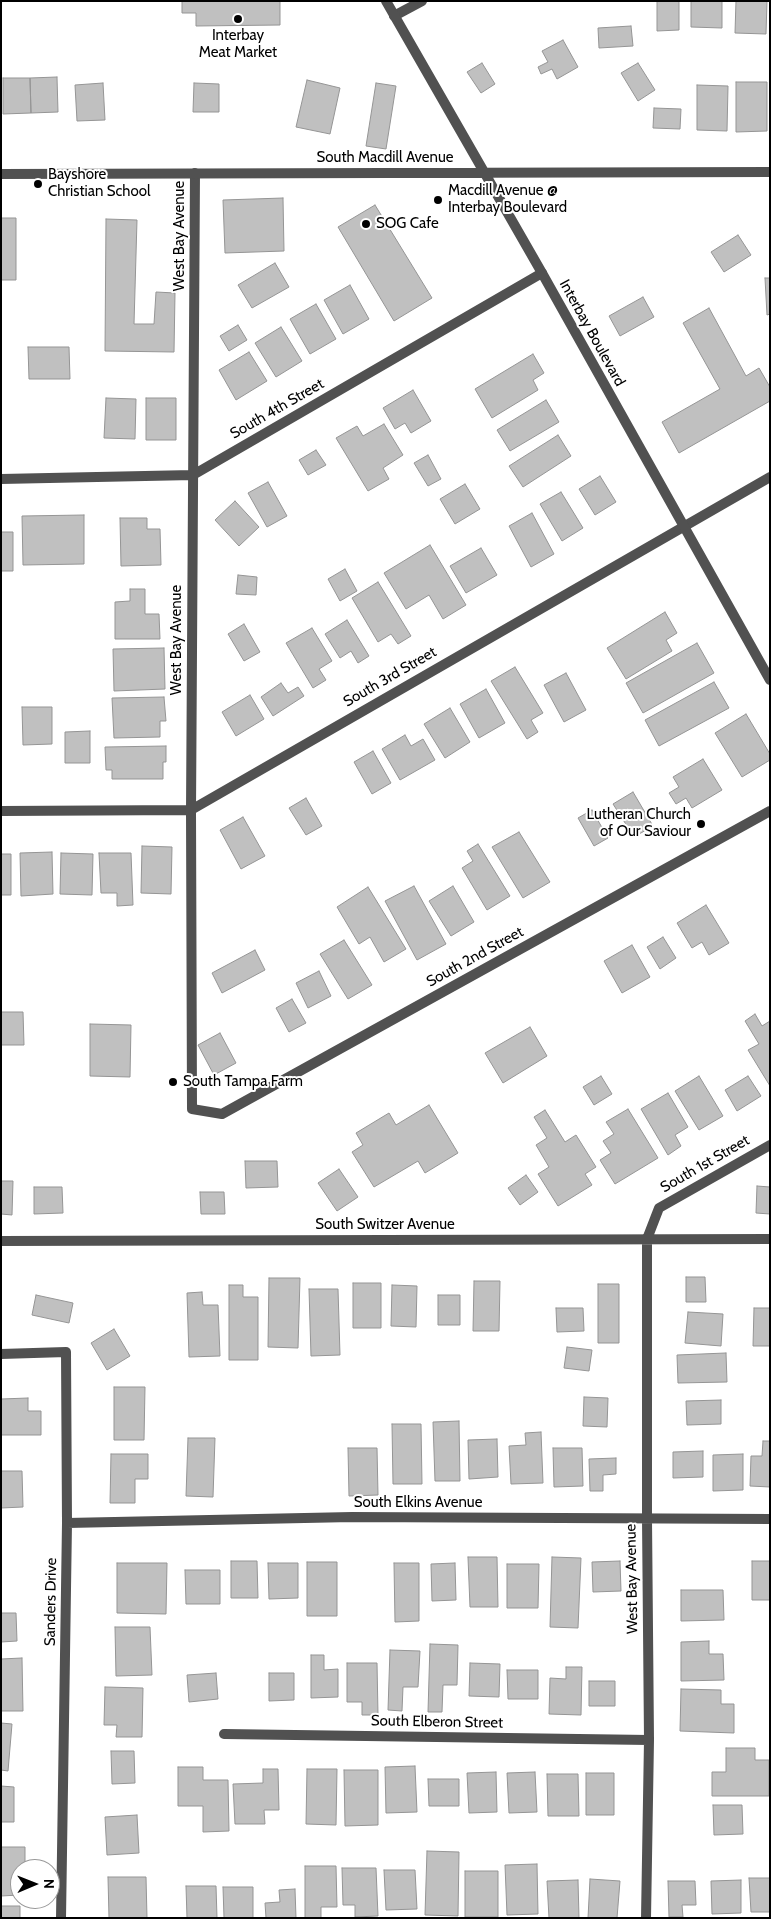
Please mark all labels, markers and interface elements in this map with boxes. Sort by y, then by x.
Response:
marker: Interbay Meat Market [232,13,244,25]
place label: Interbay Meat Market [199,27,277,62]
street label: South Macdill Avenue [317,149,453,167]
place label: Bayshore Christian School [48,166,150,201]
marker: Bayshore Christian School [32,178,44,190]
street label: West Bay Avenue [171,181,189,291]
place label: Macdill Avenue @ Interbay Boulevard [448,182,567,217]
marker: Macdill Avenue @ Interbay Boulevard [432,194,444,206]
place label: SOG Cafe [376,215,439,233]
marker: SOG Cafe [360,218,372,230]
street label: Interbay Boulevard [555,277,629,389]
street label: South 4th Street [227,375,327,443]
street label: West Bay Avenue [168,585,186,695]
street label: South 3rd Street [340,643,440,711]
place label: Lutheran Church of Our Saviour [587,806,691,841]
marker: Lutheran Church of Our Saviour [695,818,707,830]
street label: South 2nd Street [423,923,527,991]
place label: South Tampa Farm [183,1073,303,1091]
marker: South Tampa Farm [167,1076,179,1088]
street label: South 1st Street [657,1131,753,1197]
street label: South Switzer Avenue [315,1216,455,1234]
street label: South Elkins Avenue [354,1494,482,1512]
street label: West Bay Avenue [622,1524,642,1634]
street label: Sanders Drive [41,1558,61,1646]
street label: South Elberon Street [371,1712,503,1732]
north arrow [10,1859,60,1909]
text: N [40,1879,58,1889]

